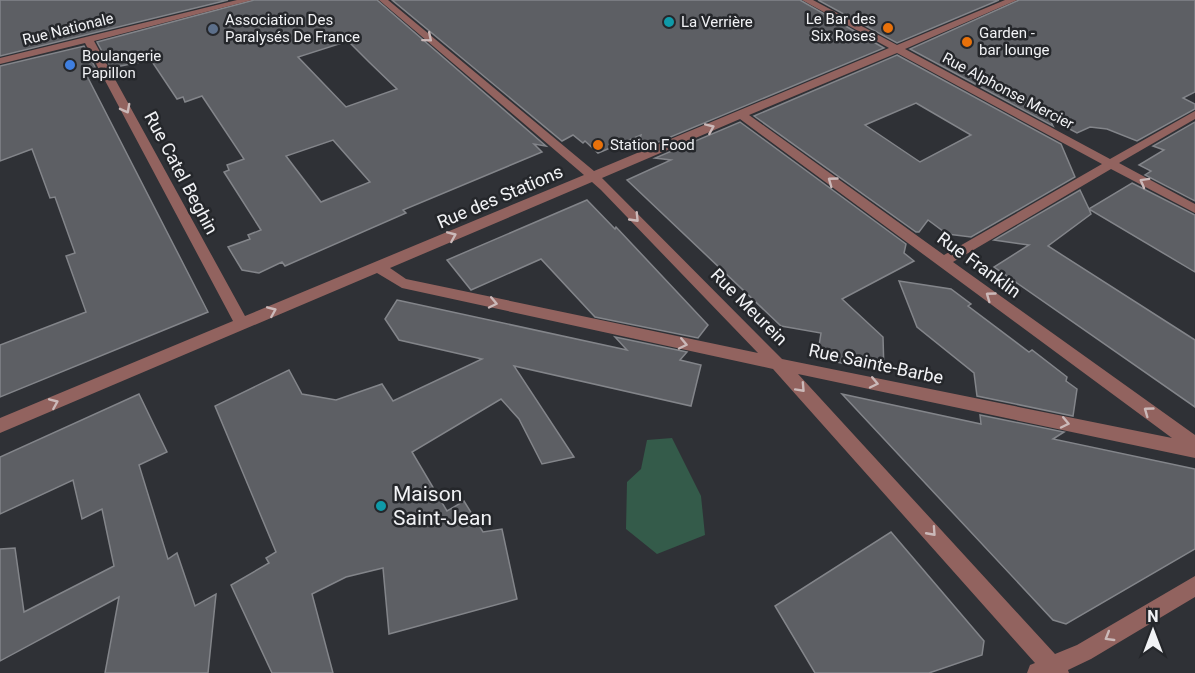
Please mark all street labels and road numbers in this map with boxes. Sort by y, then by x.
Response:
street label: Rue Nationale [21,9,115,49]
street label: Rue Alphonse Mercier [939,49,1077,133]
street label: Rue Catel Beghin [140,108,223,238]
street label: Rue des Stations [434,161,566,233]
street label: Rue Franklin [933,227,1025,302]
street label: Rue Meurein [707,264,792,349]
street label: Rue Sainte-Barbe [807,339,945,388]

